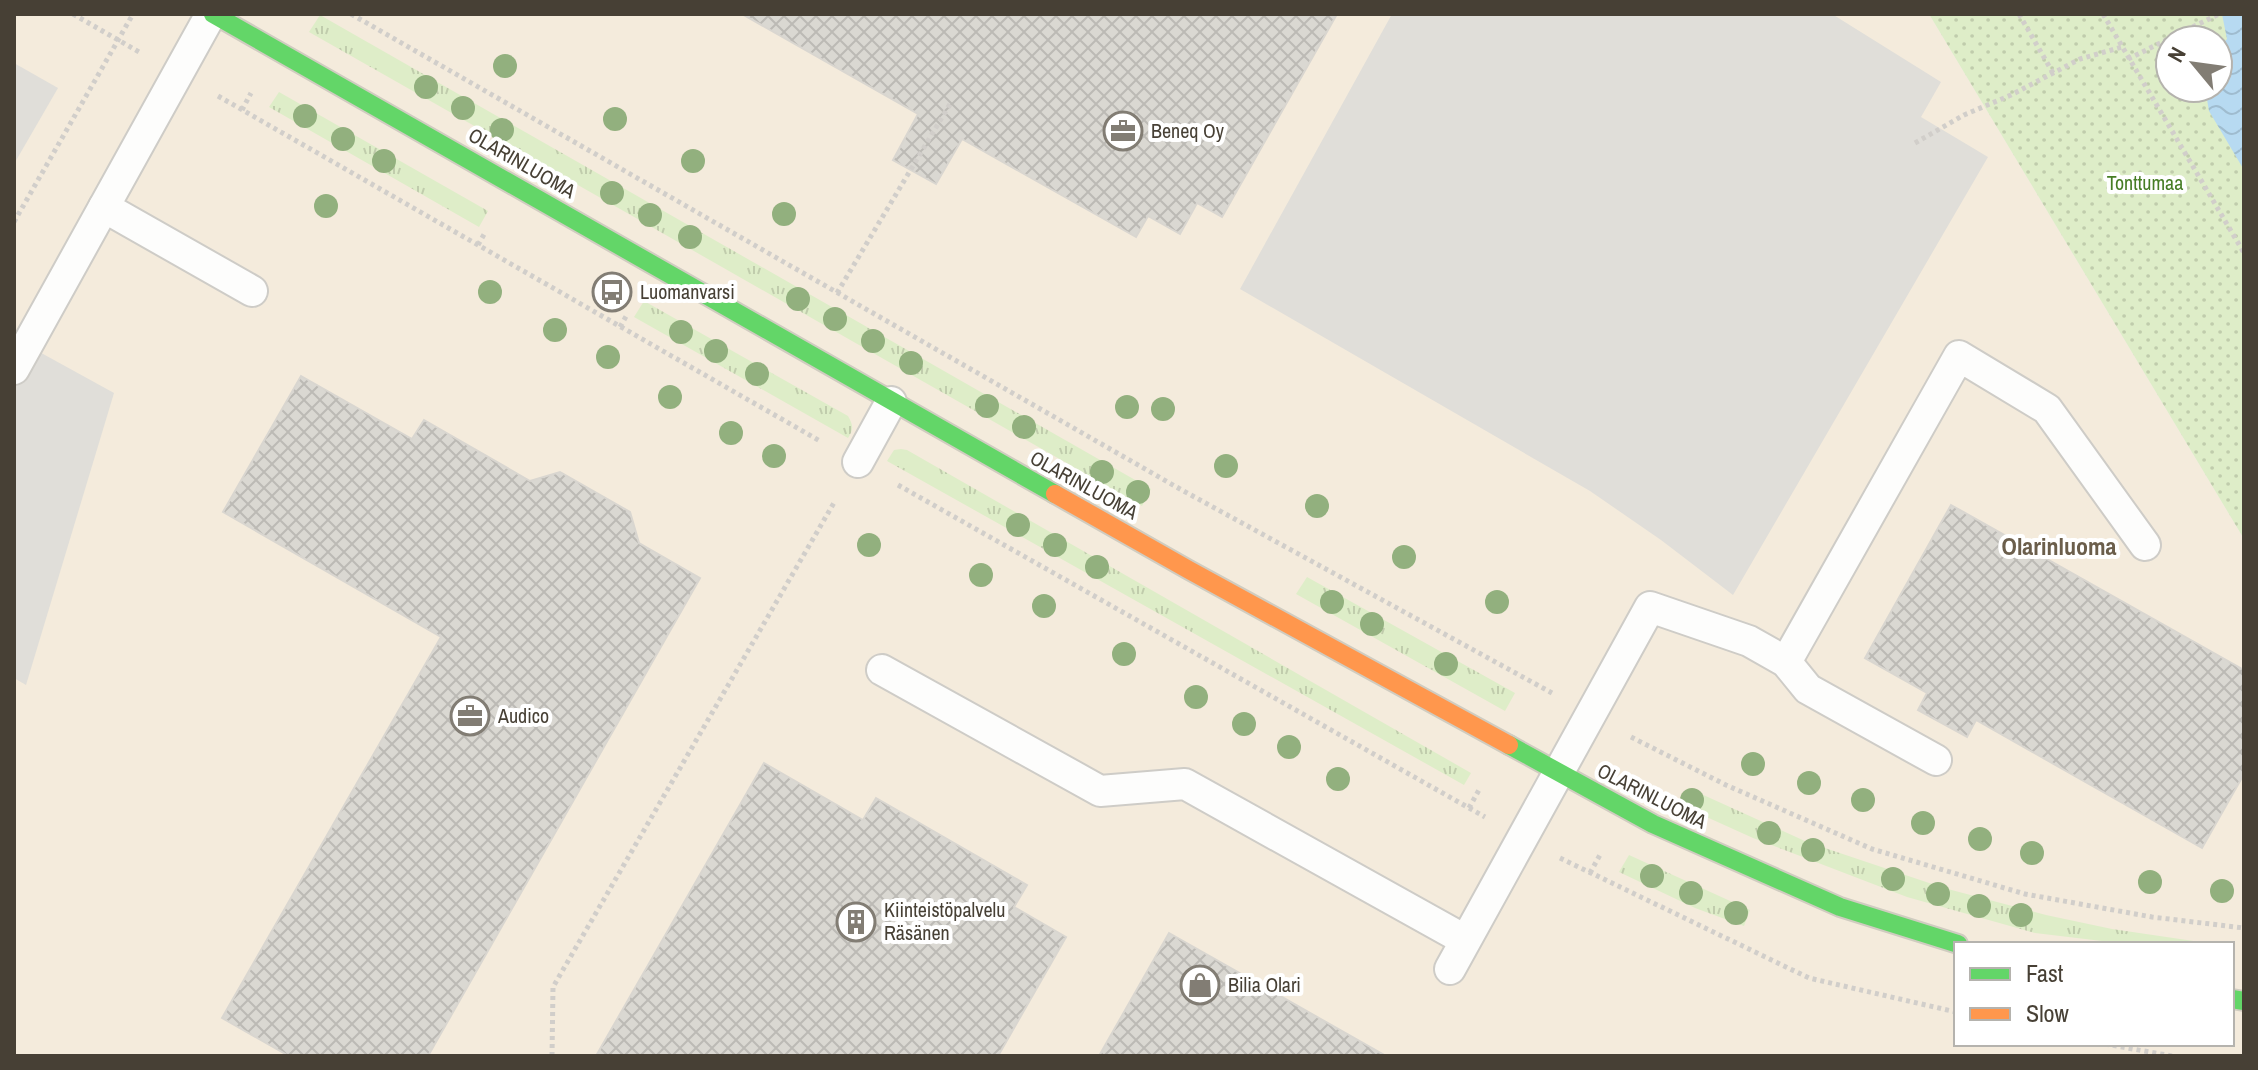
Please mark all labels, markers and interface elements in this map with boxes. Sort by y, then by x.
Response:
north arrow [2154,24,2234,104]
text: N [2160,41,2193,67]
office icon: Beneq Oy [1102,110,1144,152]
place label: Beneq Oy [1151,117,1225,144]
street label: OLARINLUOMA [464,121,581,204]
park label: Tonttumaa [2107,169,2183,196]
bus stop icon: Luomanvarsi [591,271,633,313]
place label: Luomanvarsi [640,278,735,305]
street label: OLARINLUOMA [1025,444,1143,525]
district label: Olarinluoma [2002,530,2116,562]
office icon: Audico [449,695,491,737]
place label: Audico [497,702,549,729]
street label: OLARINLUOMA [1593,756,1712,835]
place label: Kiinteistöpalvelu Räsänen [884,896,1005,946]
building icon: Kiinteistöpalvelu Räsänen [835,901,877,943]
legend [1954,942,2234,1046]
text: Fast [2026,957,2064,989]
shop icon: Bilia Olari [1179,964,1221,1006]
place label: Bilia Olari [1228,971,1301,998]
text: Slow [2026,997,2069,1029]

